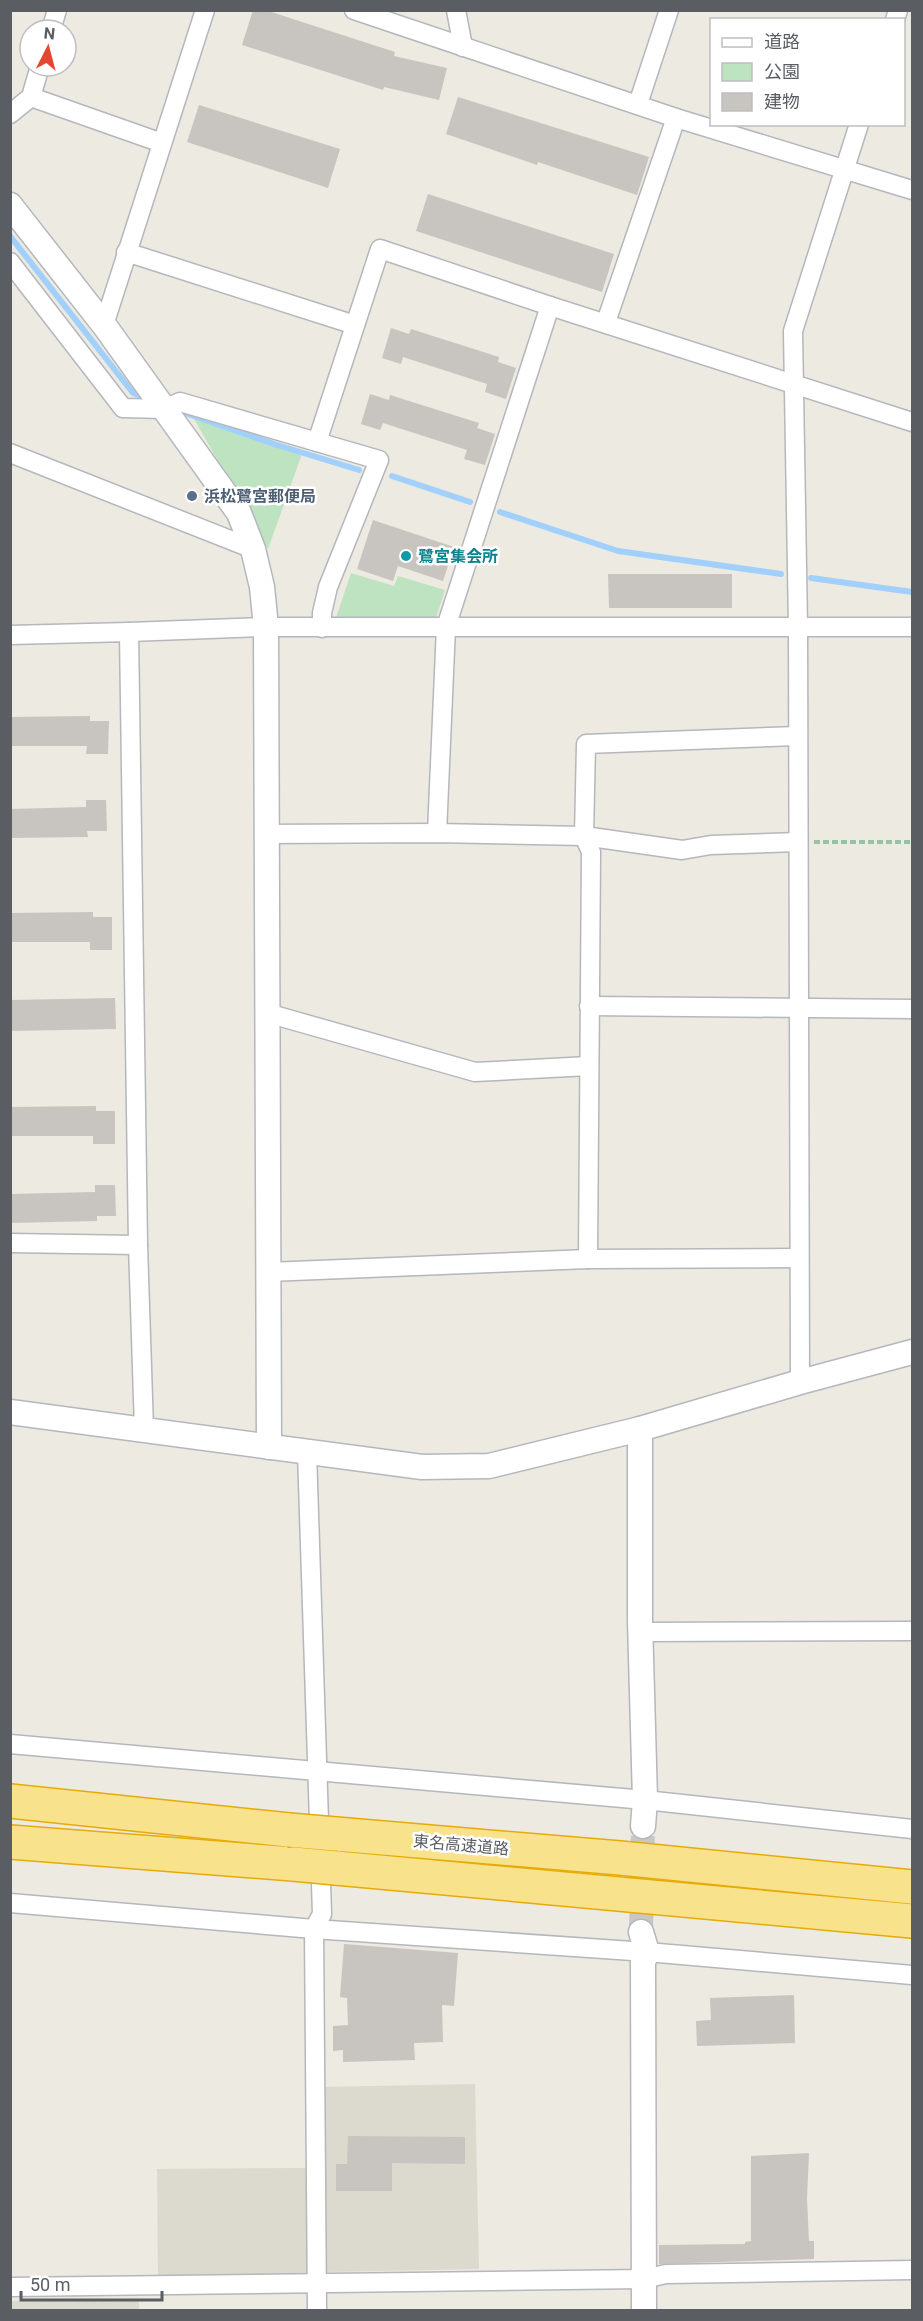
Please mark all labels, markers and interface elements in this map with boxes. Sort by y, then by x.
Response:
north arrow [18,18,78,78]
legend [710,18,905,126]
text: N [43,24,56,44]
text: 道路 [764,31,800,52]
text: 公園 [764,61,800,82]
text: 建物 [764,91,800,112]
place label: 浜松鷺宮郵便局 [204,487,316,506]
marker: 浜松鷺宮郵便局 [185,489,199,503]
place label: 鷺宮集会所 [418,547,498,566]
marker: 鷺宮集会所 [399,549,413,563]
street label: 東名高速道路 [412,1831,510,1859]
scale bar [21,2264,162,2302]
text: 50 m [30,2274,70,2295]

